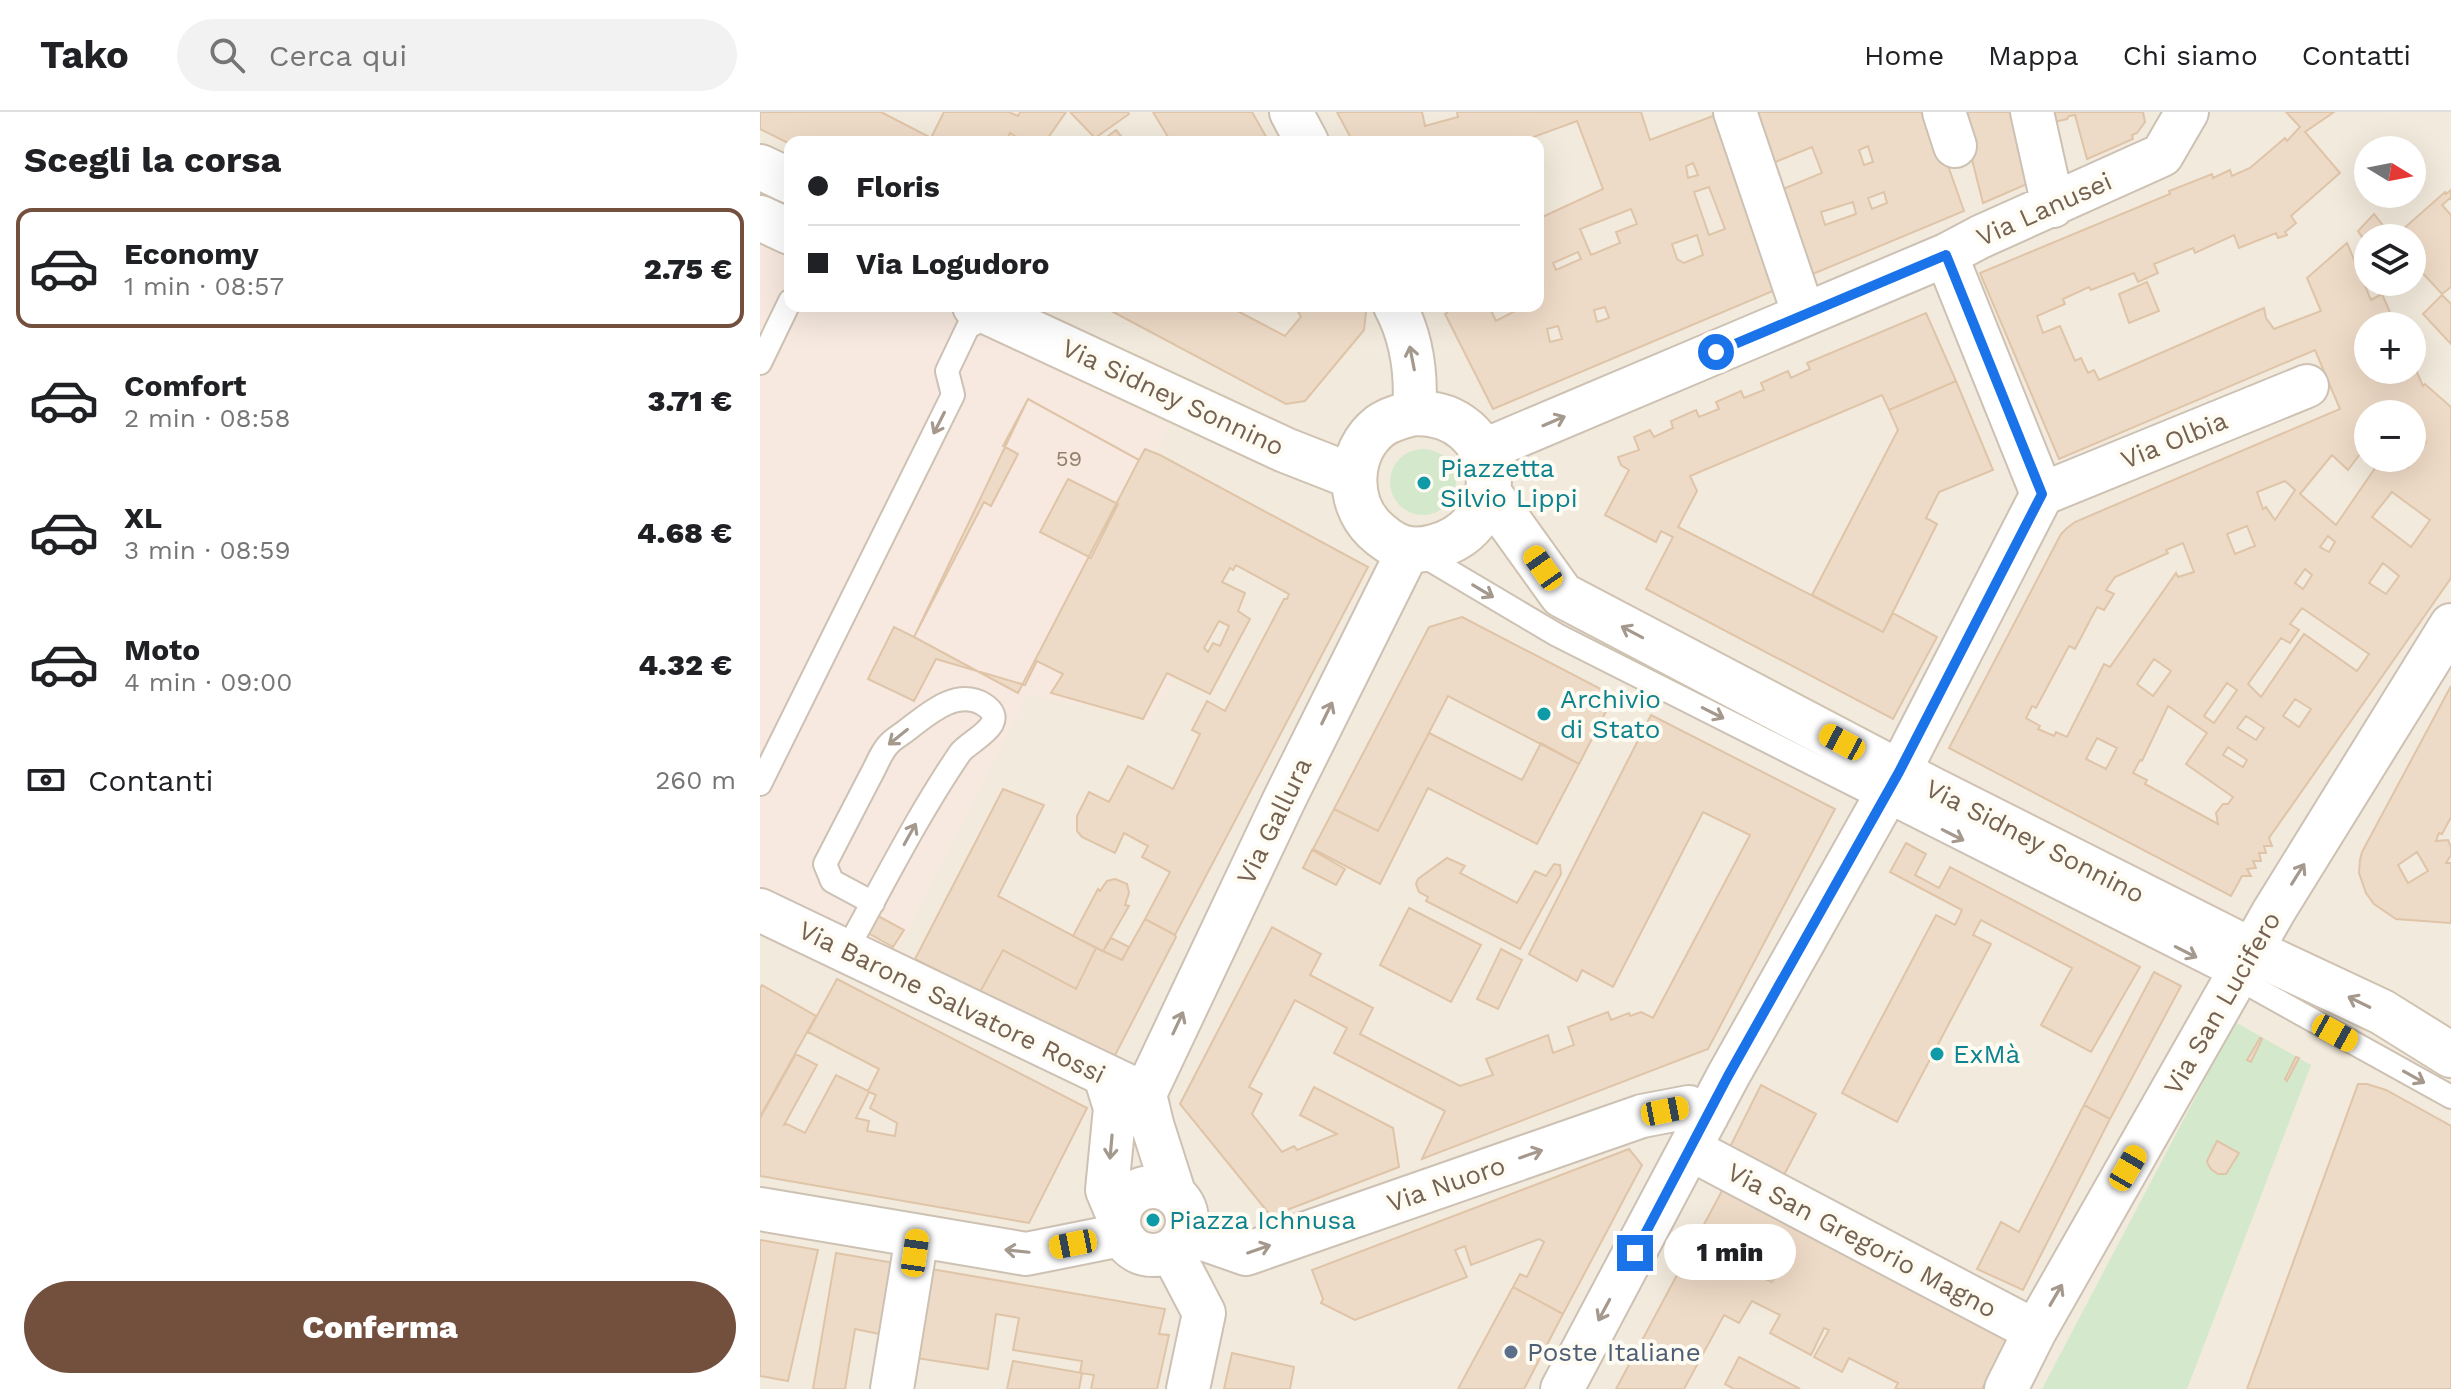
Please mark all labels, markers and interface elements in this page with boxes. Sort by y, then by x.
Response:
search box [177,19,737,91]
text: Tako [40,33,129,77]
icon: search [205,33,249,77]
text: Cerca qui [269,38,407,73]
text: Home [1864,39,1944,72]
text: Mappa [1988,39,2079,72]
text: Chi siamo [2123,39,2258,72]
text: Contatti [2302,39,2411,72]
north arrow [2354,136,2426,208]
map controls [2354,136,2426,472]
text: Scegli la corsa [24,139,281,181]
street label: Via Lanusei [1972,166,2116,252]
text: Floris [856,169,940,204]
button: layers [2354,224,2426,296]
icon: car [28,232,100,304]
text: Economy [124,236,259,271]
text: Via Logudoro [856,246,1049,281]
text: 2.75 € [644,251,732,286]
text: 1 min · 08:57 [124,271,284,301]
button: + [2354,312,2426,384]
street label: Via Sidney Sonnino [1057,332,1289,462]
route start [1698,334,1734,370]
one-way arrow [1404,346,1419,371]
icon: car [28,364,100,436]
text: Comfort [124,368,246,403]
text: 3.71 € [648,383,732,418]
button: − [2354,400,2426,472]
text: 2 min · 08:58 [124,403,290,433]
street label: Via Olbia [2116,405,2232,475]
one-way arrow [931,411,946,435]
one-way arrow [1541,412,1566,427]
house number: 59 [1056,446,1082,471]
place label: Piazzetta Silvio Lippi [1440,453,1578,513]
marker: Piazzetta Silvio Lippi [1415,474,1433,492]
icon: car [28,496,100,568]
text: XL [124,500,162,535]
text: 4.68 € [637,515,732,550]
text: 3 min · 08:59 [124,535,290,565]
car [1519,541,1567,595]
one-way arrow [1471,583,1494,599]
one-way arrow [1620,623,1644,639]
icon: car [28,628,100,700]
text: Moto [124,632,200,667]
text: 4.32 € [638,647,732,682]
text: 4 min · 09:00 [124,667,292,697]
place label: Archivio di Stato [1560,684,1661,744]
one-way arrow [1320,702,1335,725]
marker: Archivio di Stato [1535,705,1553,723]
one-way arrow [1700,706,1724,722]
car [1815,720,1869,764]
one-way arrow [888,729,909,746]
street label: Via Gallura [1230,753,1318,889]
icon: cash [24,758,68,802]
text: Contanti [88,763,213,798]
text: 260 m [655,765,736,795]
street label: Via Sidney Sonnino [1921,773,2149,909]
one-way arrow [903,823,919,846]
one-way arrow [1941,828,1965,843]
one-way arrow [2290,863,2306,886]
street label: Via San Lucifero [2157,906,2287,1100]
street label: Via Barone Salvatore Rossi [794,915,1110,1089]
one-way arrow [2173,944,2197,960]
one-way arrow [2348,994,2372,1009]
one-way arrow [1171,1011,1186,1035]
car [2308,1011,2362,1055]
place label: ExMà [1953,1039,2020,1069]
marker: ExMà [1928,1045,1946,1063]
one-way arrow [2401,1069,2425,1085]
car [1639,1095,1691,1127]
one-way arrow [1103,1133,1118,1160]
car [2106,1141,2150,1195]
one-way arrow [1519,1146,1544,1161]
street label: Via Nuoro [1383,1150,1509,1218]
street label: Via San Gregorio Magno [1722,1156,2002,1324]
place label: Piazza Ichnusa [1169,1205,1356,1235]
marker: Piazza Ichnusa [1144,1211,1162,1229]
callout: 1 min [1663,1225,1795,1281]
car [900,1228,930,1278]
car [1047,1228,1099,1260]
route end [1617,1235,1653,1271]
text: 1 min [1697,1237,1763,1267]
one-way arrow [1247,1241,1271,1255]
one-way arrow [1004,1244,1031,1259]
button: Conferma [24,1281,736,1373]
one-way arrow [2048,1284,2064,1308]
one-way arrow [1596,1298,1612,1322]
place label: Poste Italiane [1527,1337,1701,1367]
marker: Poste Italiane [1502,1343,1520,1361]

